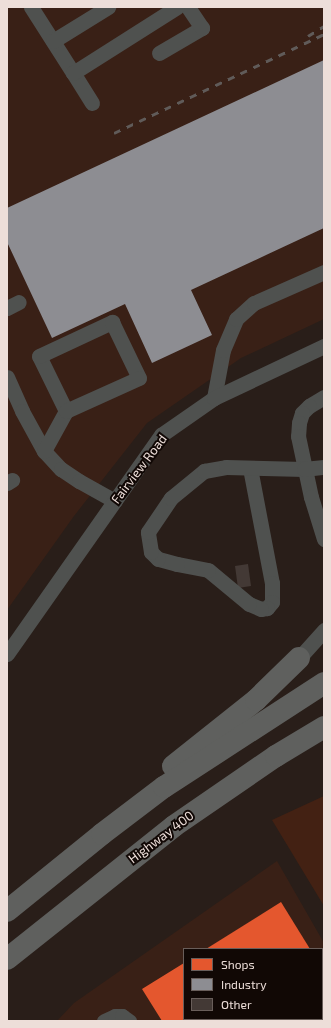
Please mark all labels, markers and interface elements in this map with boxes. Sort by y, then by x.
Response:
street label: Fairview Road [108,431,170,507]
street label: Highway 400 [125,807,197,867]
legend [183,948,323,1020]
text: Shops [221,957,255,971]
text: Industry [221,977,267,991]
text: Other [221,997,252,1011]

